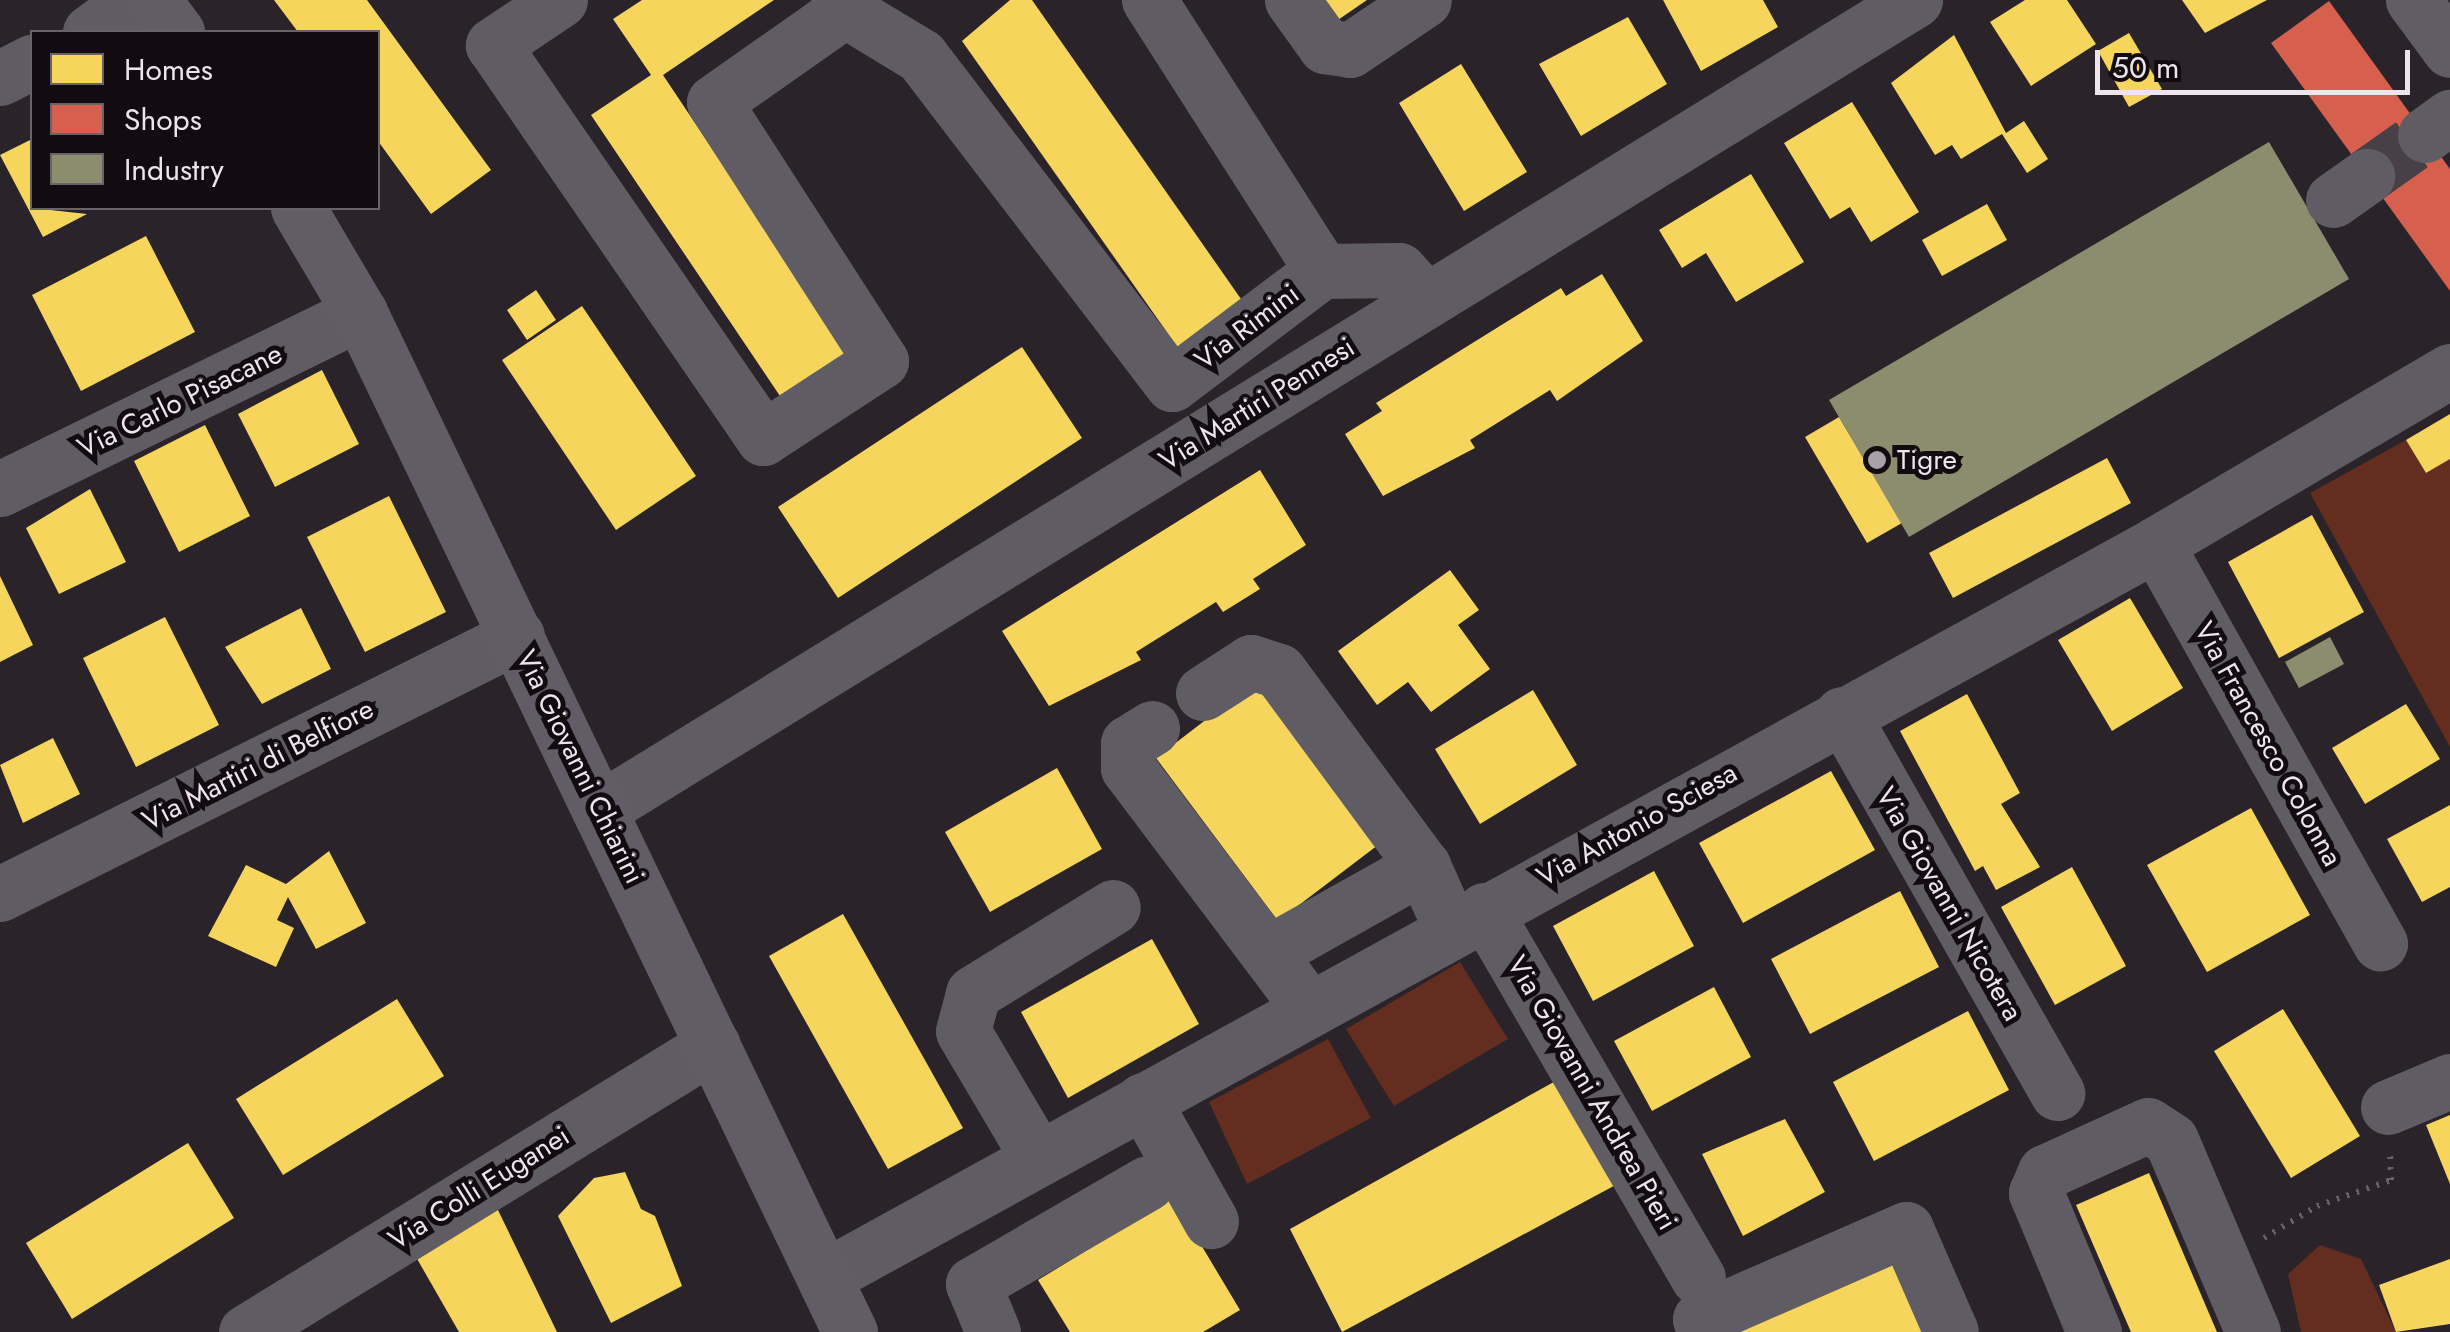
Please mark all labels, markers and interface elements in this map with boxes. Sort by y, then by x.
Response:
legend [30,30,380,210]
scale bar [2100,30,2415,92]
text: 50 m [2112,46,2179,89]
text: Homes [124,48,213,91]
text: Shops [124,98,202,141]
text: Industry [124,148,224,191]
street label: Via Rimini [1188,277,1306,377]
street label: Via Martiri Pennesi [1153,330,1361,478]
street label: Via Carlo Pisacane [72,337,288,465]
place label: Tigre [1897,443,1957,477]
marker: Tigre [1866,449,1888,471]
street label: Via Francesco Colonna [2187,616,2349,872]
street label: Via Giovanni Chiarini [509,645,651,889]
street label: Via Martiri di Belfiore [137,692,379,838]
street label: Via Antonio Sciesa [1531,756,1743,894]
street label: Via Giovanni Nicotera [1868,781,2030,1027]
street label: Via Giovanni Andrea Pieri [1500,950,1684,1236]
street label: Via Colli Euganei [383,1119,575,1257]

